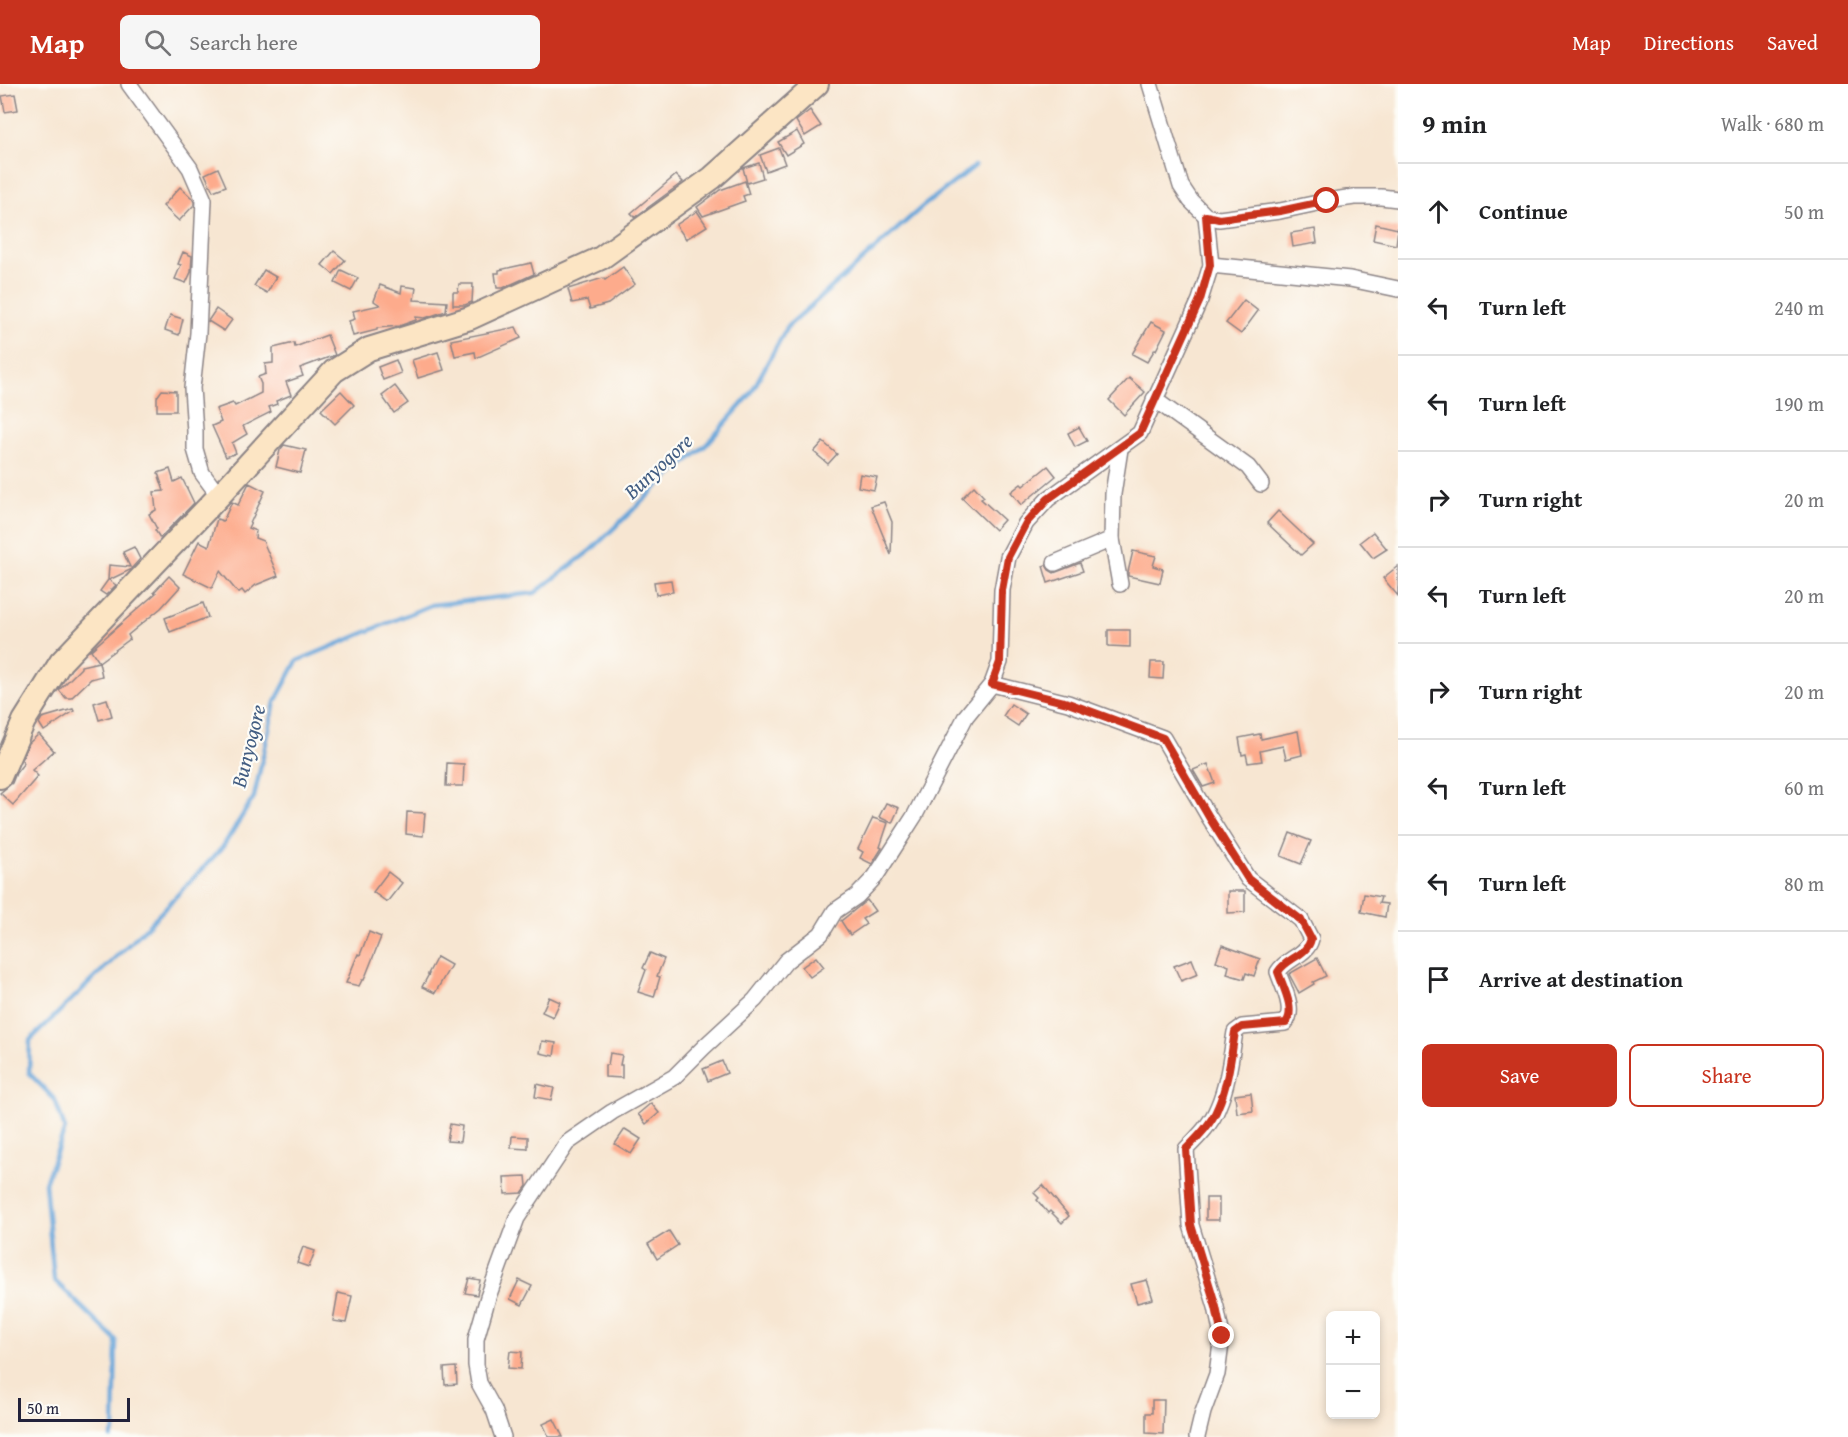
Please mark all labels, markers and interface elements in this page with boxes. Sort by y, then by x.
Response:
search box [120,15,540,69]
text: Map [30,22,84,63]
icon: search [141,26,174,59]
text: Search here [189,26,298,58]
text: Map [1572,27,1611,58]
text: Directions [1644,27,1734,58]
text: Saved [1767,27,1818,58]
text: 9 min [1422,104,1487,143]
text: Walk · 680 m [1721,109,1824,138]
route start [1313,187,1339,213]
icon: ahead [1422,195,1455,228]
text: Continue [1479,195,1568,227]
text: 50 m [1784,197,1824,226]
icon: left [1422,291,1455,324]
text: Turn left [1479,291,1566,323]
text: 240 m [1774,293,1824,322]
icon: left [1422,387,1455,420]
text: Turn left [1479,387,1566,419]
text: 190 m [1774,389,1824,418]
water label: Bunyogore [616,426,699,507]
icon: right [1422,483,1455,516]
text: Turn right [1479,483,1582,515]
text: 20 m [1784,485,1824,514]
icon: left [1422,579,1455,612]
text: Turn left [1479,579,1566,611]
text: 20 m [1784,581,1824,610]
icon: right [1422,675,1455,708]
text: Turn right [1479,675,1582,707]
text: 20 m [1784,677,1824,706]
water label: Bunyogore [222,701,273,792]
icon: left [1422,771,1455,804]
text: Turn left [1479,771,1566,803]
text: 60 m [1784,773,1824,802]
icon: left [1422,867,1455,900]
text: Turn left [1479,867,1566,899]
text: 80 m [1784,869,1824,898]
icon: arrive [1422,963,1455,996]
text: Arrive at destination [1479,963,1683,995]
button: Save [1422,1044,1617,1107]
button: Share [1629,1044,1824,1107]
map controls [1326,1311,1380,1419]
button: + [1326,1311,1380,1365]
route end [1208,1322,1234,1348]
button: − [1326,1365,1380,1419]
scale bar [18,1395,130,1422]
text: 50 m [27,1396,59,1420]

